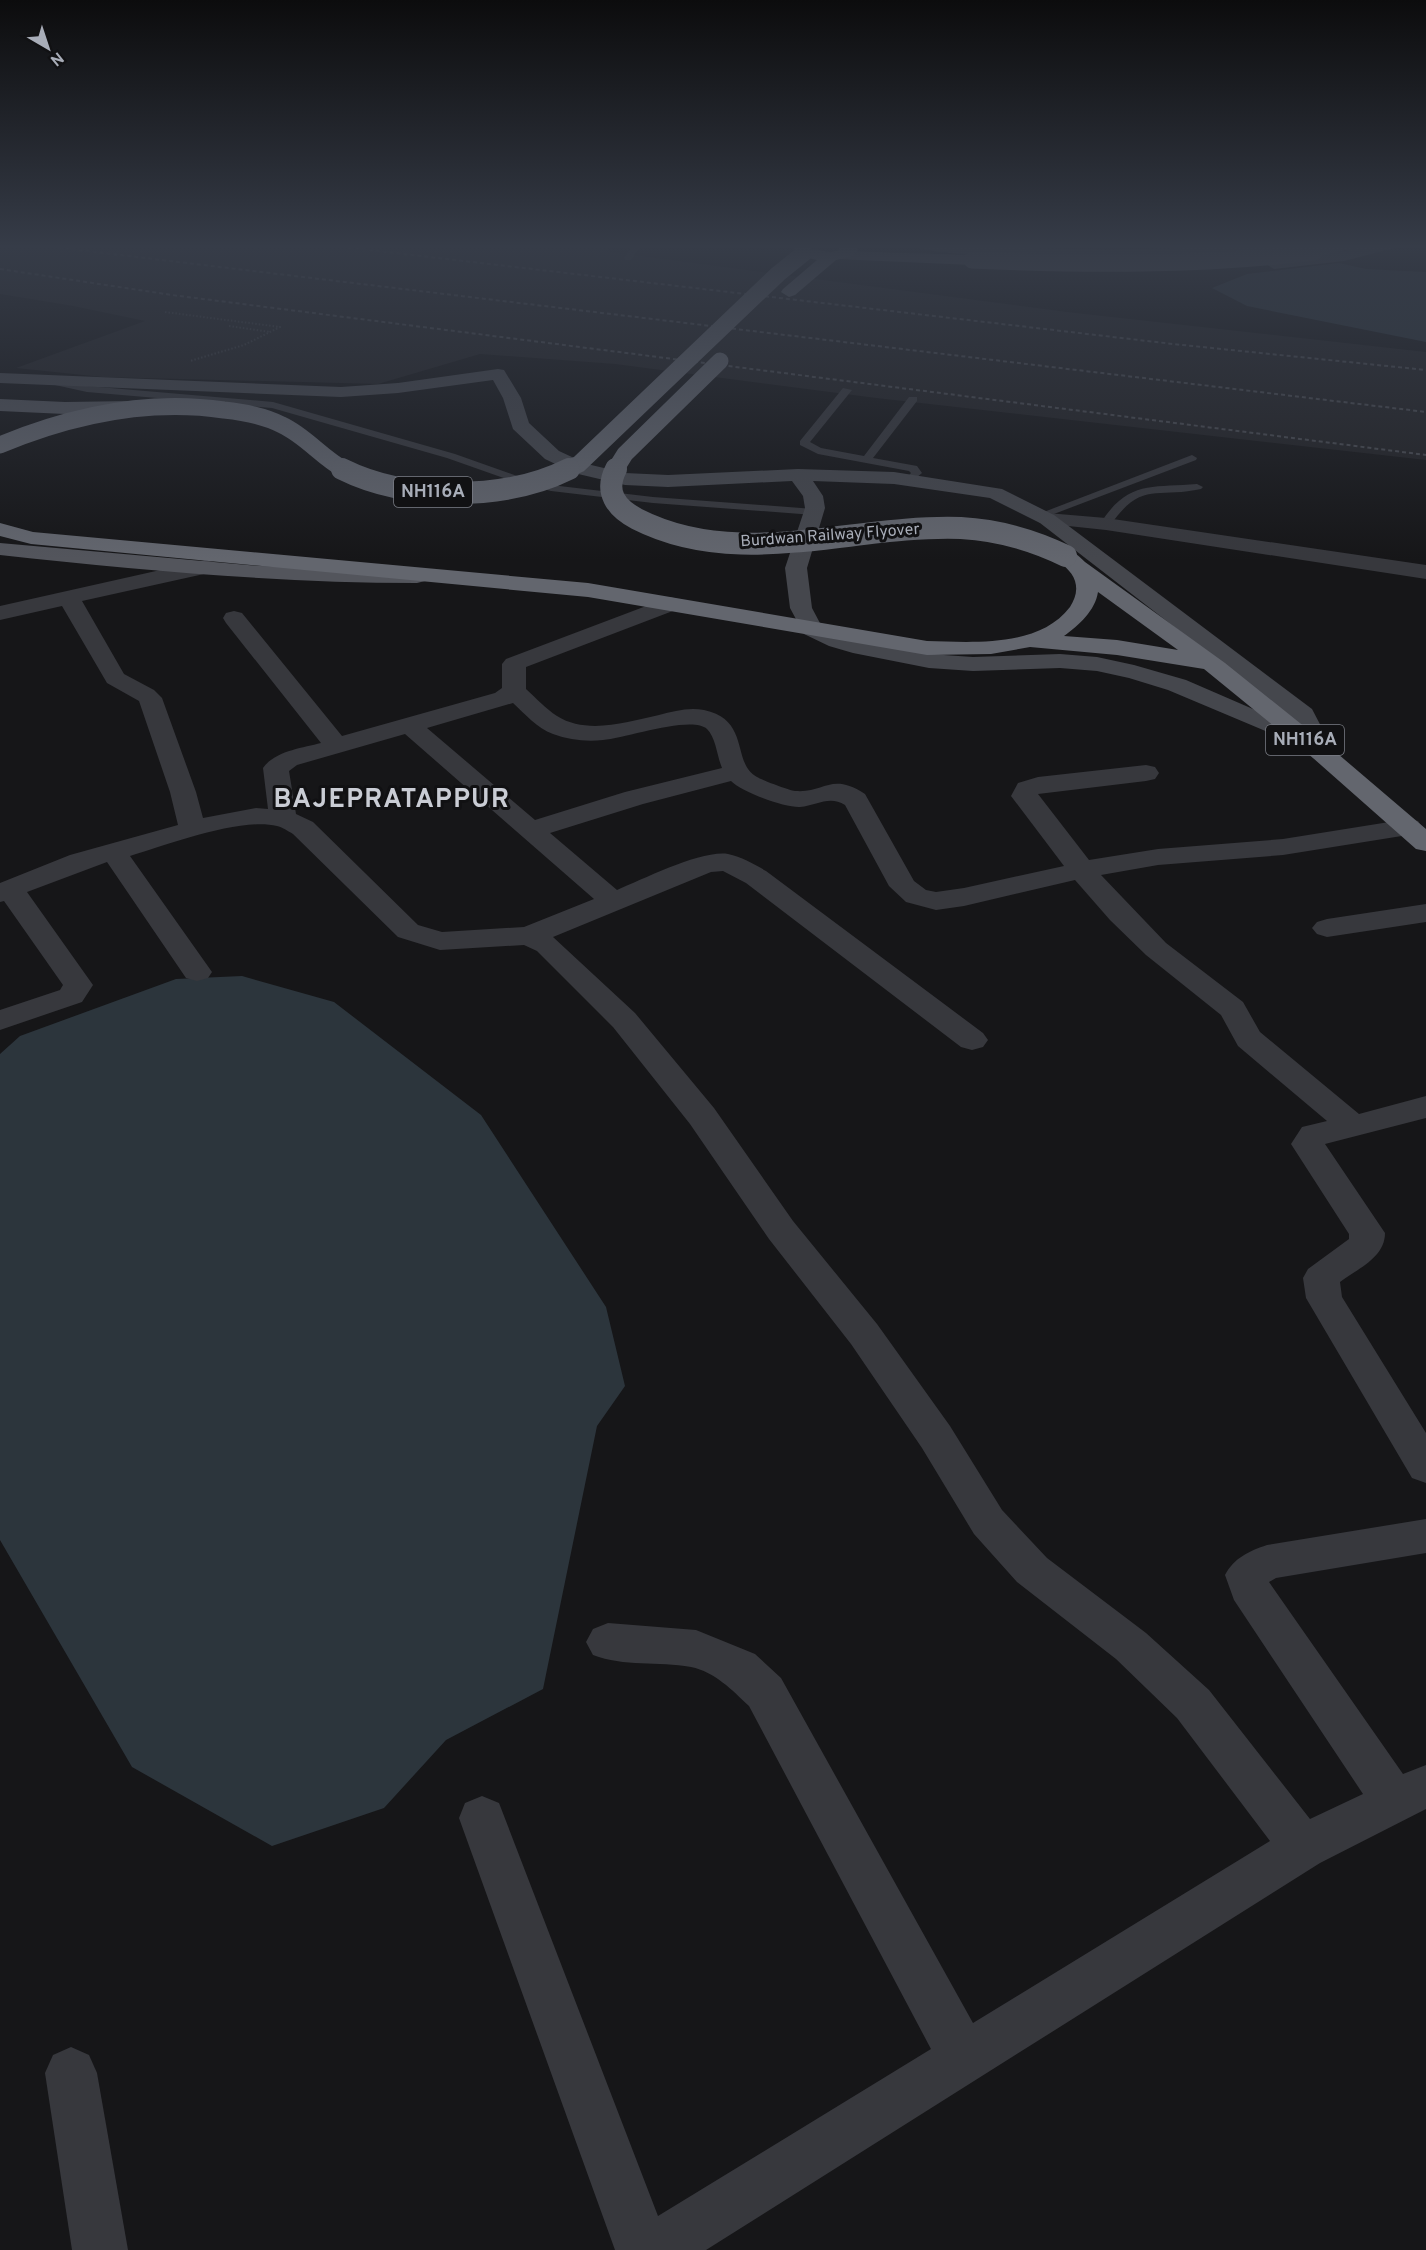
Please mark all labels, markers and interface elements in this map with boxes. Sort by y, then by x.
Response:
north arrow [18,18,78,78]
text: N [45,47,67,69]
road number: NH116A [394,477,472,507]
street label: Burdwan Railway Flyover [740,520,920,552]
road number: NH116A [1266,725,1344,755]
district label: BAJEPRATAPPUR [273,784,511,817]

